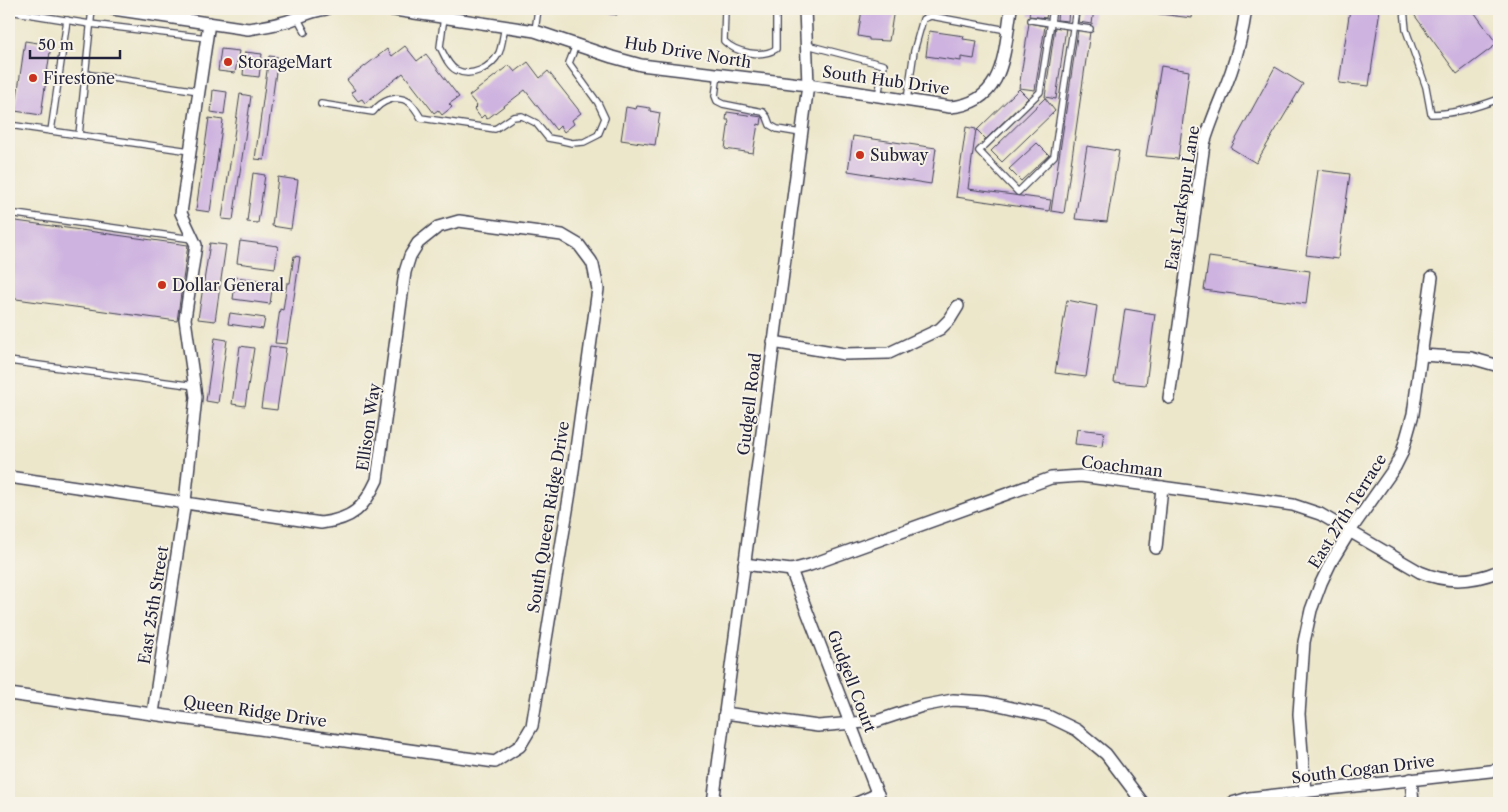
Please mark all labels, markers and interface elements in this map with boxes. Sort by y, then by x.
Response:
scale bar [30,28,120,60]
street label: Hub Drive North [623,32,753,72]
text: 50 m [38,35,74,54]
place label: StorageMart [238,52,332,72]
marker: StorageMart [222,56,234,68]
street label: South Hub Drive [821,61,951,99]
place label: Firestone [43,68,115,88]
marker: Firestone [27,72,39,84]
street label: East Larkspur Lane [1161,124,1203,272]
place label: Subway [870,145,930,165]
marker: Subway [854,149,866,161]
place label: Dollar General [172,275,284,295]
marker: Dollar General [156,279,168,291]
street label: Gudgell Road [733,351,765,456]
street label: Ellison Way [352,381,384,472]
street label: South Queen Ridge Drive [523,420,573,614]
street label: East 27th Terrace [1304,450,1390,572]
street label: Coachman [1080,451,1164,481]
street label: East 25th Street [134,544,172,666]
street label: Gudgell Court [823,627,881,735]
street label: Queen Ridge Drive [182,691,328,731]
street label: South Cogan Drive [1290,750,1436,788]

